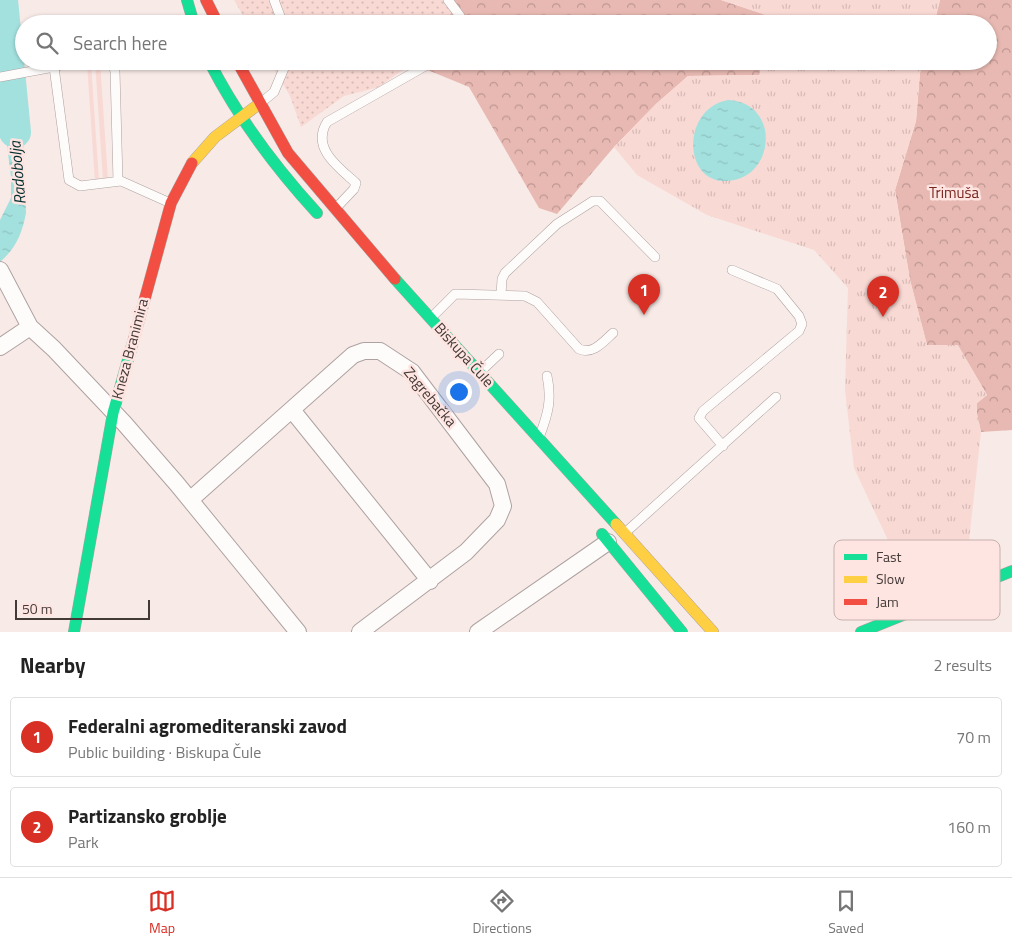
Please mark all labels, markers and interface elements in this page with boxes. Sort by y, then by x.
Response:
search box [15,15,997,70]
text: Search here [73,28,167,57]
icon: search [33,29,61,57]
water label: Radobolja [2,139,32,206]
park label: Trimuša [929,181,980,204]
pin: 1 [628,274,660,315]
pin: 2 [867,276,899,317]
street label: Kneza Branimira [105,295,154,402]
street label: Biskupa Čule [429,317,500,392]
street label: Zagrebačka [398,362,463,432]
your location [446,379,472,405]
legend [834,540,1000,620]
text: Fast [876,546,901,567]
text: Slow [876,568,905,589]
text: Jam [876,591,899,612]
scale bar [15,597,150,620]
text: 50 m [22,598,52,619]
text: Nearby [20,649,85,681]
text: 2 results [933,653,992,677]
text: Federalni agromediteranski zavod [68,711,347,740]
text: 1 [33,725,41,749]
text: 70 m [956,725,991,749]
text: Public building · Biskupa Čule [68,740,261,764]
text: Partizansko groblje [68,801,227,830]
text: 2 [33,815,41,839]
text: 160 m [947,815,991,839]
text: Park [68,830,99,854]
tab: Map [148,887,176,938]
tab: Directions [472,887,532,938]
tab: Saved [828,887,864,938]

